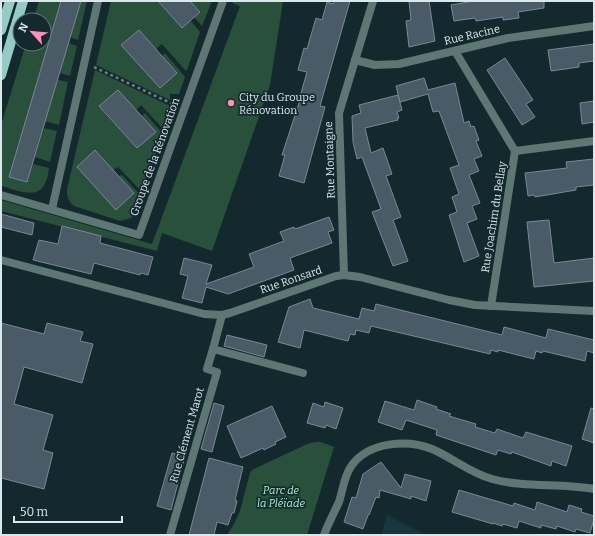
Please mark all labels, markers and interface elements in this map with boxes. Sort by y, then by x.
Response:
north arrow [12,12,52,52]
text: N [16,21,31,34]
street label: Rue Racine [443,22,501,48]
place label: City du Groupe Rénovation [239,91,315,117]
street label: Groupe de la Rénovation [128,96,182,218]
marker: City du Groupe Rénovation [226,98,236,108]
street label: Rue Montaigne [322,121,338,199]
street label: Rue Joachim du Bellay [479,160,509,274]
street label: Rue Ronsard [258,263,324,297]
street label: Rue Clément Marot [167,386,207,484]
park label: Parc de la Pléïade [257,484,305,510]
scale bar [14,498,122,524]
text: 50 m [20,505,49,519]

